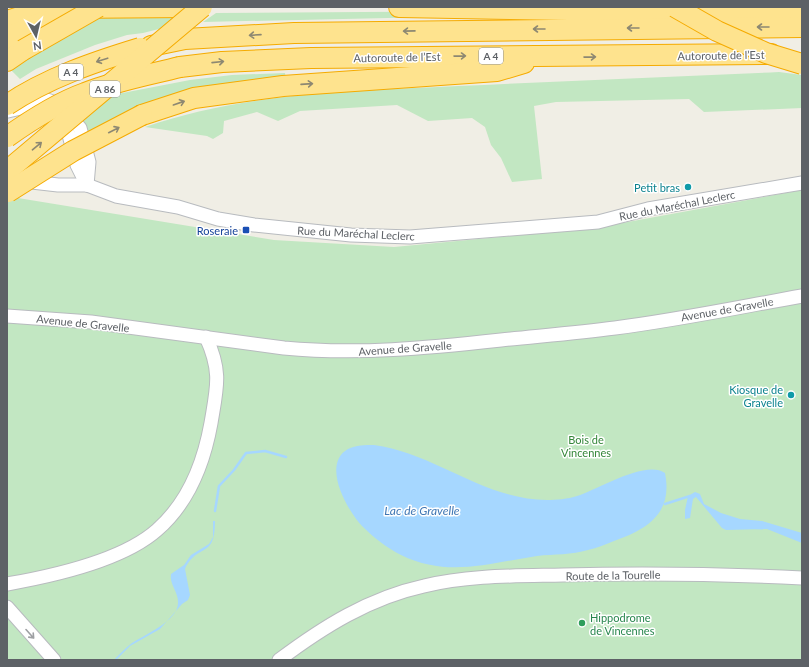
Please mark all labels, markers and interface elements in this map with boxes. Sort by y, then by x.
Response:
north arrow [16,16,56,56]
one-way arrow [757,24,770,31]
one-way arrow [533,25,546,33]
one-way arrow [627,25,640,32]
one-way arrow [403,27,416,35]
one-way arrow [249,32,262,39]
text: N [32,39,43,53]
road number: A 4 [479,48,503,64]
street label: Autoroute de l’Est [677,48,765,62]
street label: Autoroute de l’Est [353,50,441,64]
one-way arrow [453,52,466,60]
one-way arrow [583,53,596,61]
one-way arrow [97,56,109,64]
one-way arrow [211,59,224,66]
road number: A 4 [59,64,83,80]
road number: A 86 [90,81,120,97]
one-way arrow [300,81,313,88]
one-way arrow [172,98,184,106]
one-way arrow [108,125,120,133]
one-way arrow [32,142,42,151]
place label: Petit bras [634,181,680,194]
marker: Petit bras [683,182,693,192]
street label: Rue du Maréchal Leclerc [618,187,736,223]
street label: Rue du Maréchal Leclerc [297,223,415,243]
place label: Roseraie [197,224,238,237]
marker: Roseraie [241,225,251,235]
street label: Avenue de Gravelle [680,294,774,324]
street label: Avenue de Gravelle [36,312,130,334]
street label: Avenue de Gravelle [358,338,452,358]
place label: Kiosque de Gravelle [729,383,783,409]
marker: Kiosque de Gravelle [786,390,796,400]
park label: Bois de Vincennes [561,433,611,459]
water label: Lac de Gravelle [384,503,460,518]
street label: Route de la Tourelle [565,568,661,582]
place label: Hippodrome de Vincennes [590,611,655,637]
marker: Hippodrome de Vincennes [577,618,587,628]
one-way arrow [26,628,35,639]

